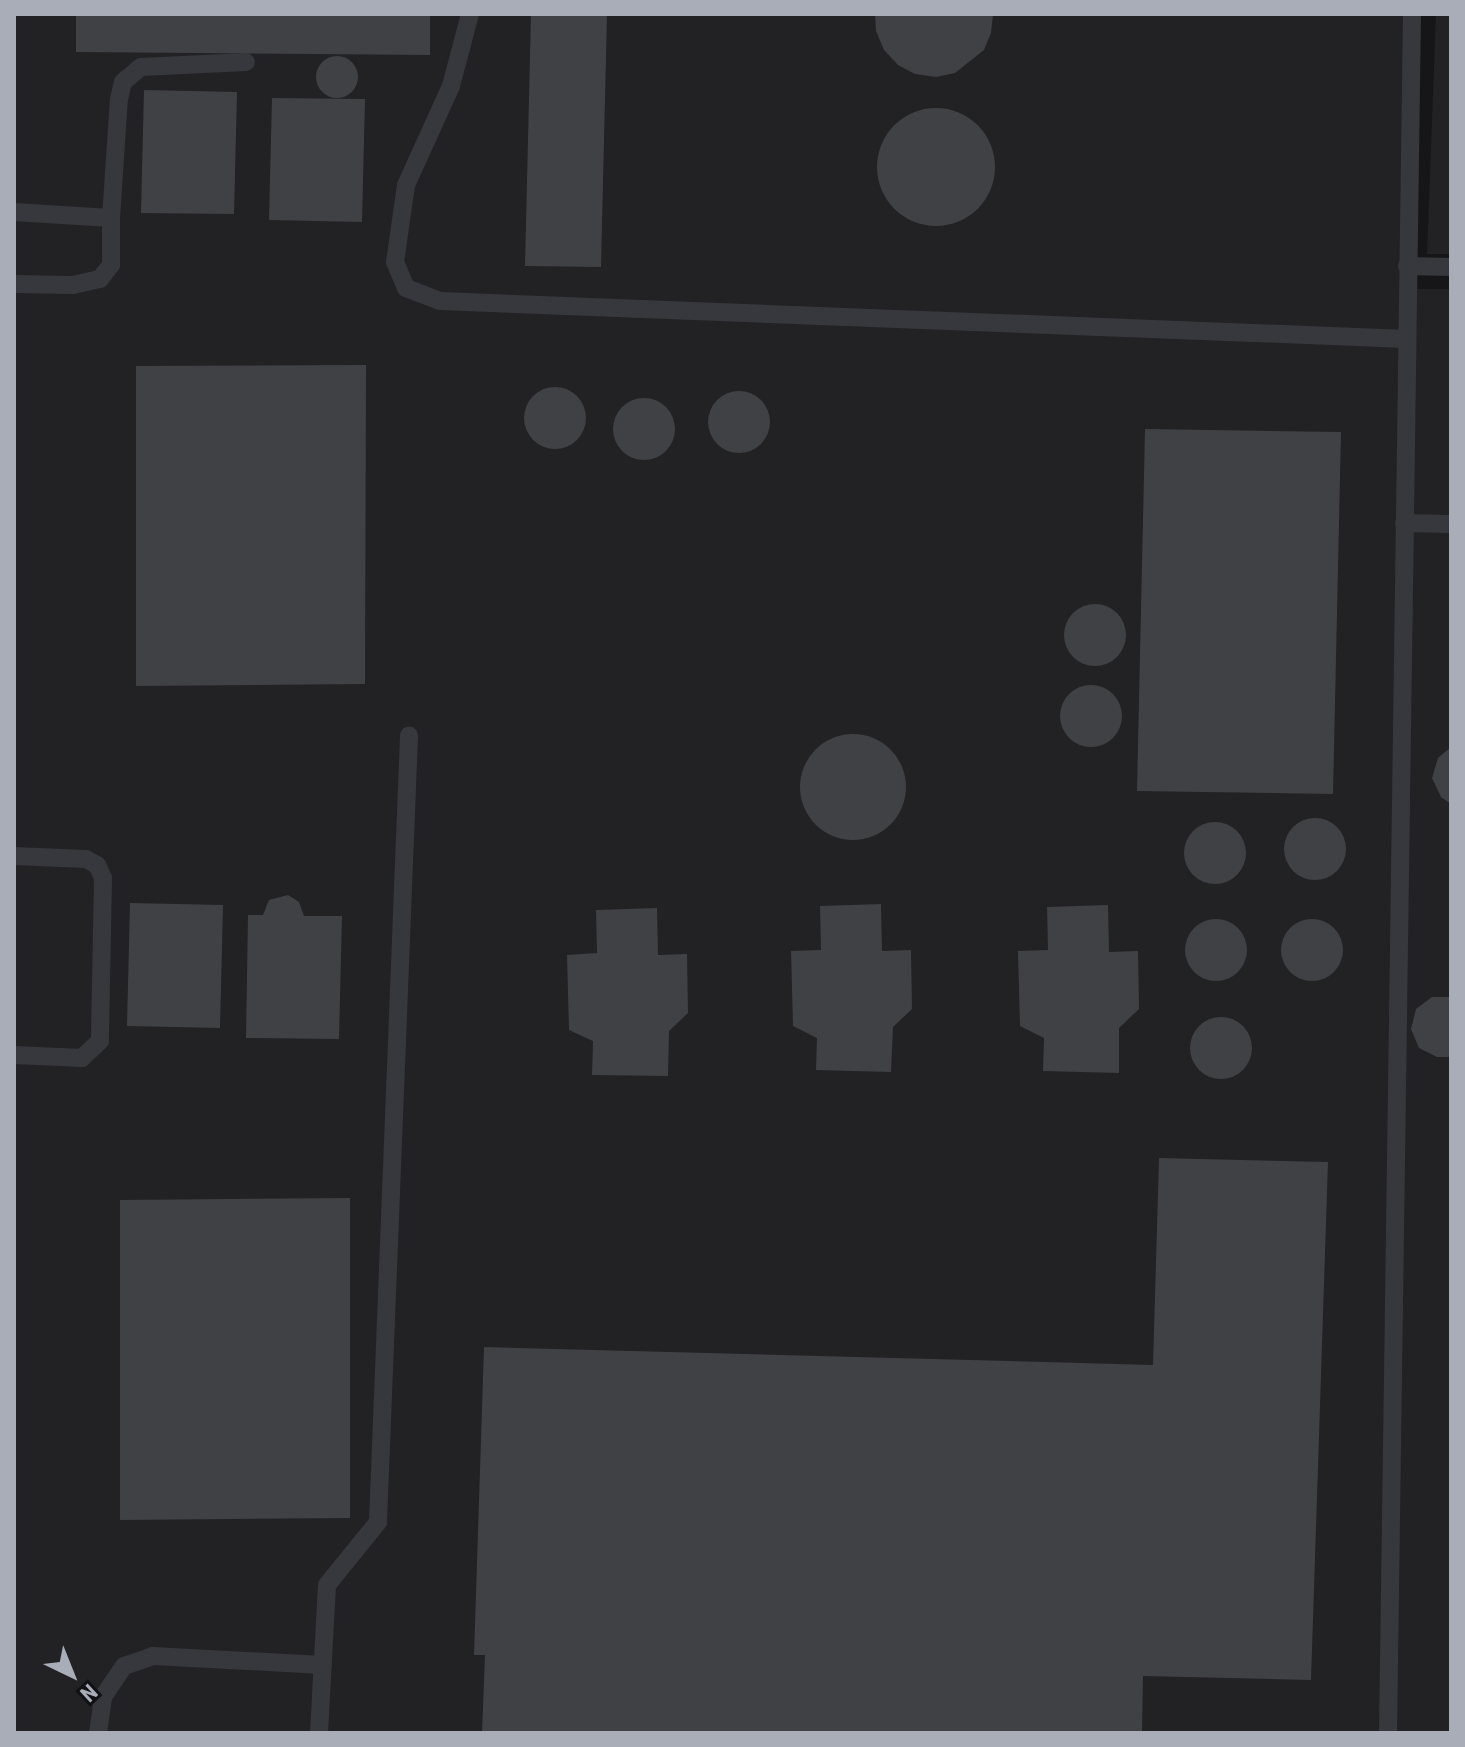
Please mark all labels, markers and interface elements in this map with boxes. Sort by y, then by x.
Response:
north arrow [32,1635,112,1715]
text: N [75,1679,102,1707]

